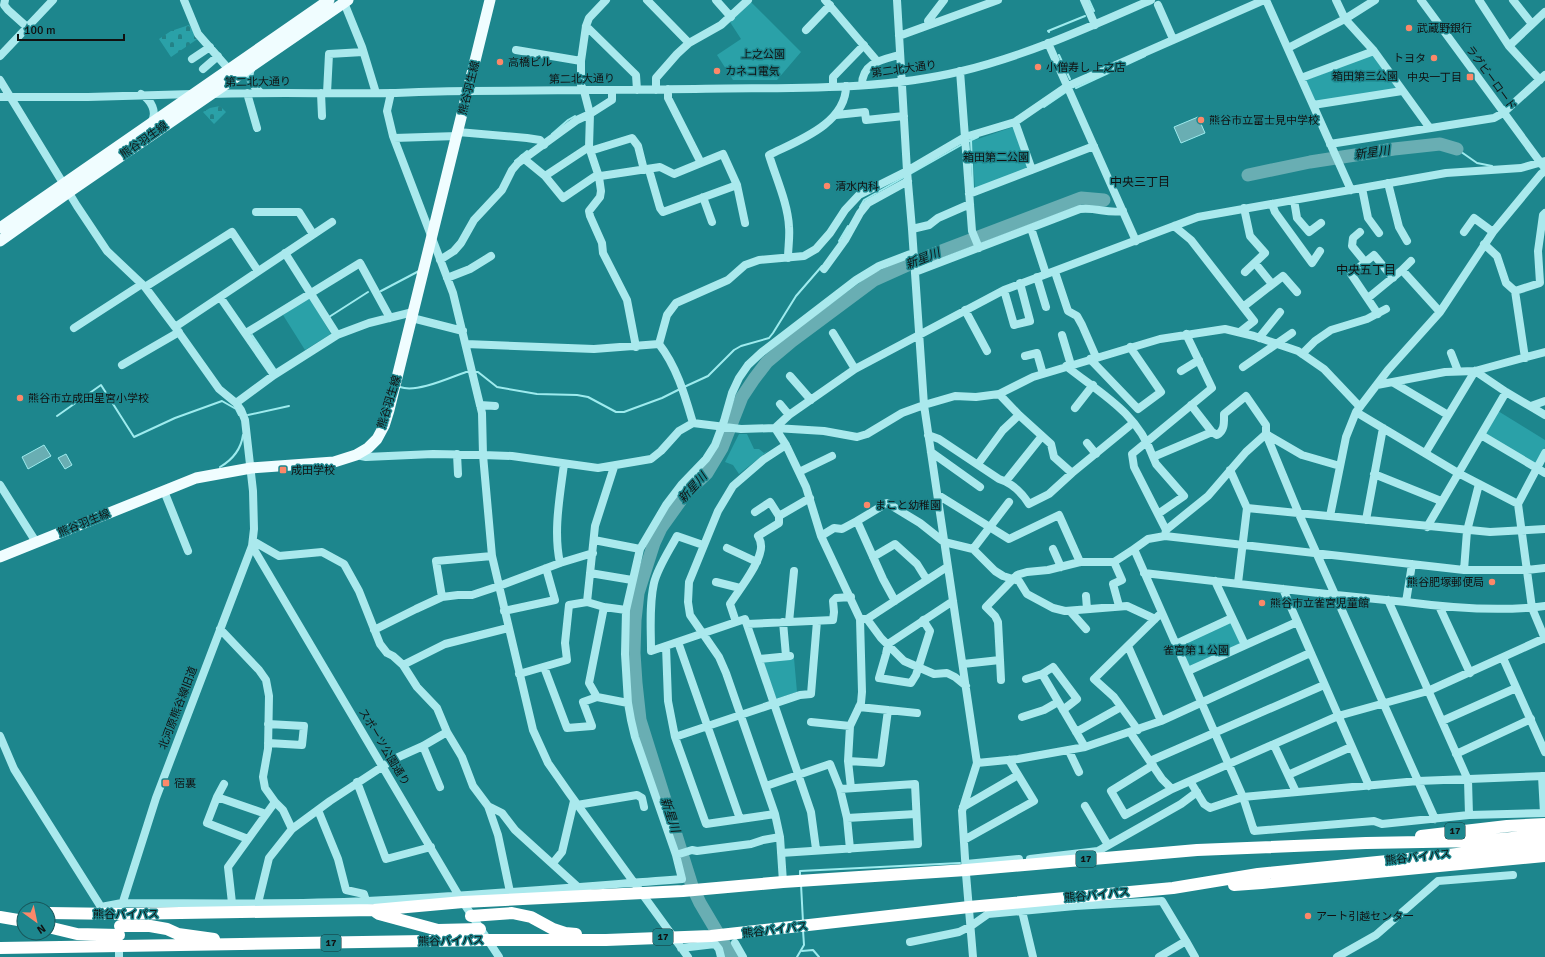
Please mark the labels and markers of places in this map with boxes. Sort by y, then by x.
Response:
place label: 武蔵野銀行 [1417,22,1472,35]
marker: 武蔵野銀行 [1404,23,1414,33]
place label: トヨタ [1393,52,1426,65]
marker: トヨタ [1429,53,1439,63]
place label: 高橋ビル [508,56,552,69]
marker: 高橋ビル [495,57,505,67]
place label: 小僧寿し 上之店 [1046,61,1125,74]
marker: 小僧寿し 上之店 [1033,62,1043,72]
place label: カネコ電気 [725,65,780,78]
marker: カネコ電気 [712,66,722,76]
place label: 中央一丁目 [1407,71,1462,84]
marker: 中央一丁目 [1465,72,1475,82]
place label: 熊谷市立富士見中学校 [1209,114,1319,127]
marker: 熊谷市立富士見中学校 [1196,115,1206,125]
place label: 清水内科 [835,180,879,193]
marker: 清水内科 [822,181,832,191]
place label: 熊谷市立成田星宮小学校 [28,392,149,405]
marker: 熊谷市立成田星宮小学校 [15,393,25,403]
place label: 成田学校 [291,464,335,477]
marker: 成田学校 [278,465,288,475]
place label: まこと幼稚園 [875,499,941,512]
marker: まこと幼稚園 [862,500,872,510]
place label: 熊谷肥塚郵便局 [1407,576,1484,589]
marker: 熊谷肥塚郵便局 [1487,577,1497,587]
place label: 熊谷市立雀宮児童館 [1270,597,1369,610]
marker: 熊谷市立雀宮児童館 [1257,598,1267,608]
place label: 宿裏 [174,777,196,790]
marker: 宿裏 [161,778,171,788]
place label: アート引越センター [1316,910,1414,923]
marker: アート引越センター [1303,911,1313,921]

